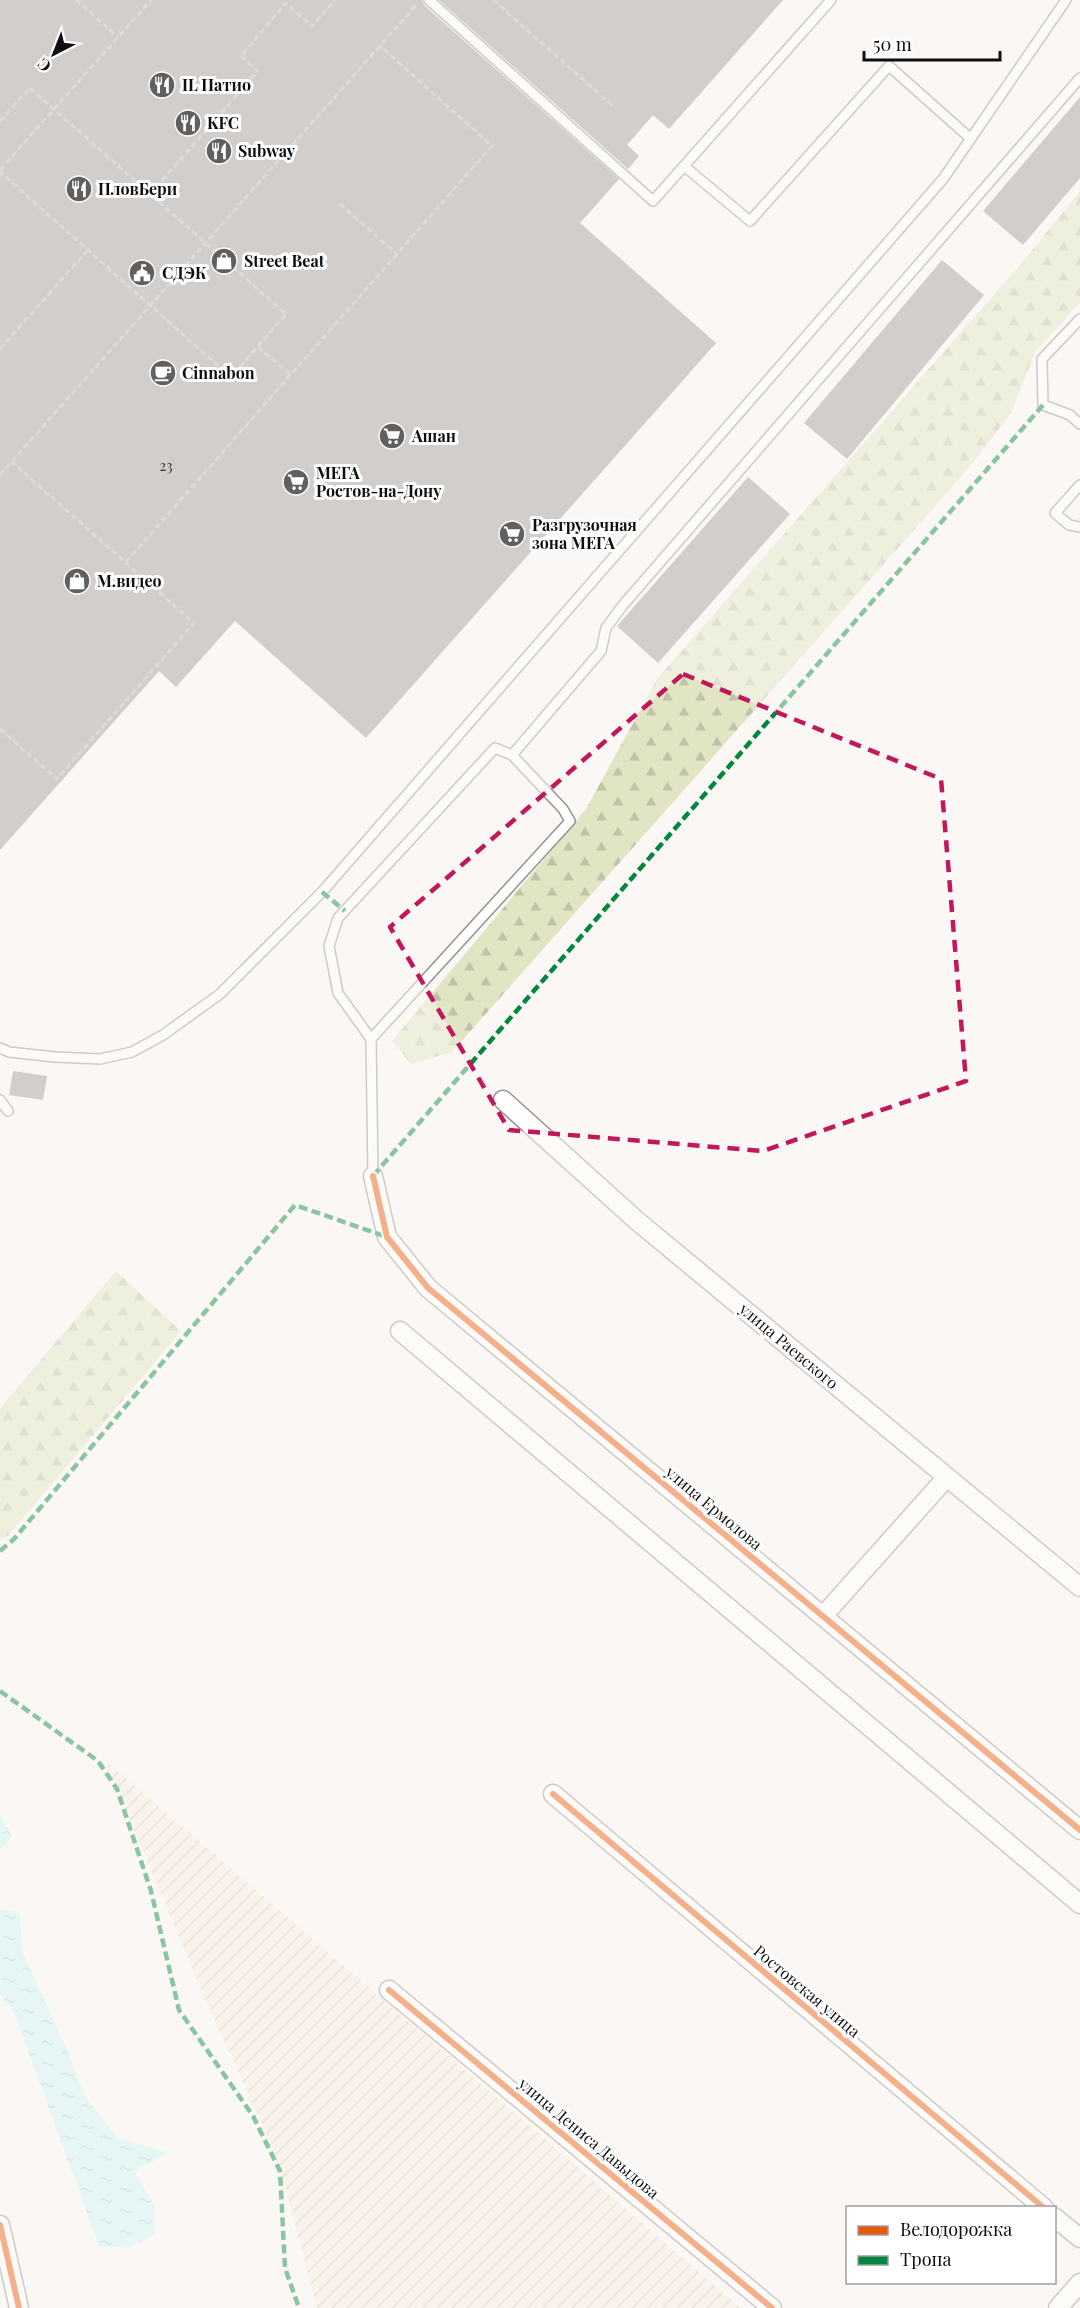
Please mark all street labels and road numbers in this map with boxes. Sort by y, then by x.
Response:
street label: улица Раевского [735,1297,843,1393]
street label: улица Ермолова [661,1460,767,1554]
street label: Ростовская улица [750,1940,865,2041]
street label: улица Дениса Давыдова [514,2072,664,2203]

